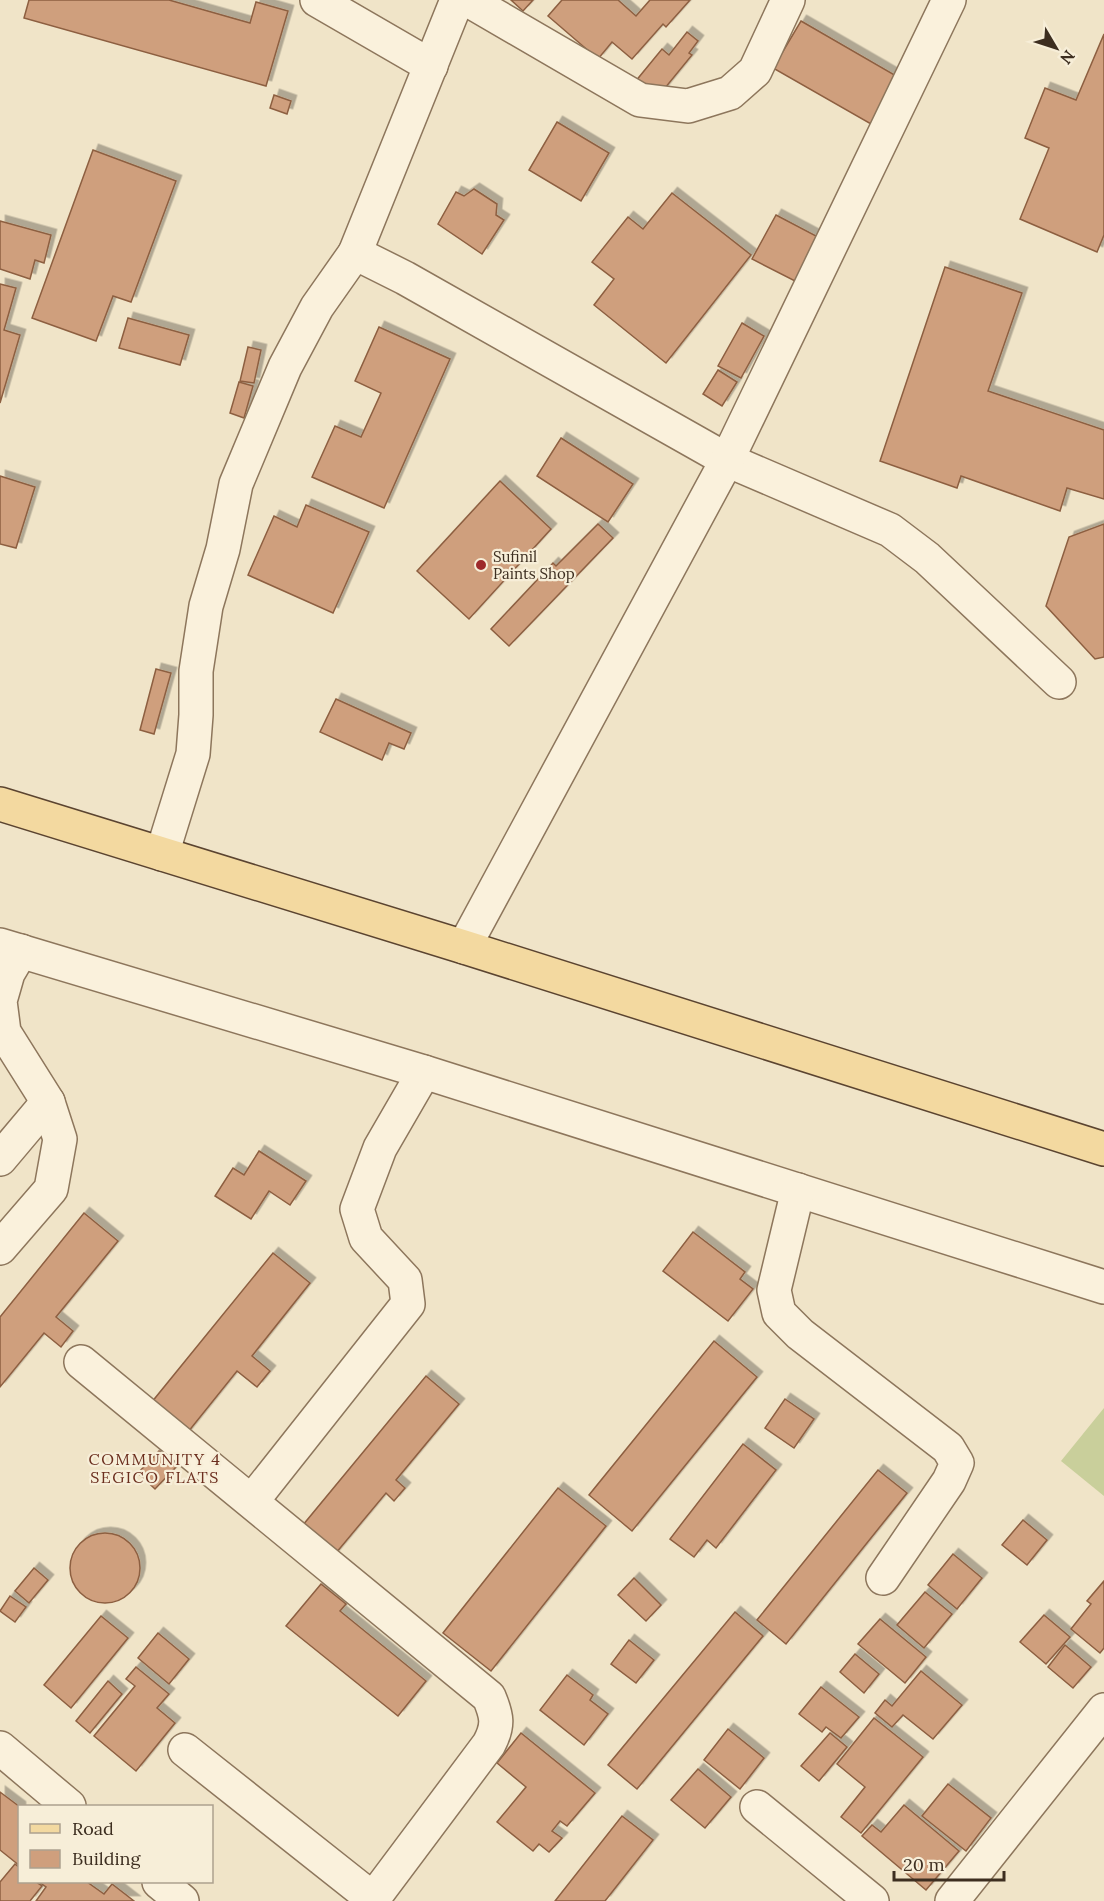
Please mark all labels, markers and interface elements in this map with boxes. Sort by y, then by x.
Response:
north arrow [1026,18,1086,78]
text: N [1056,46,1079,69]
place label: Sufinil Paints Shop [493,547,575,583]
marker: Sufinil Paints Shop [474,558,488,572]
district label: COMMUNITY 4 SEGICO FLATS [89,1449,221,1487]
legend [18,1805,213,1883]
text: Road [72,1817,114,1840]
scale bar [894,1844,1004,1882]
text: Building [72,1847,142,1870]
text: 20 m [903,1853,945,1876]

